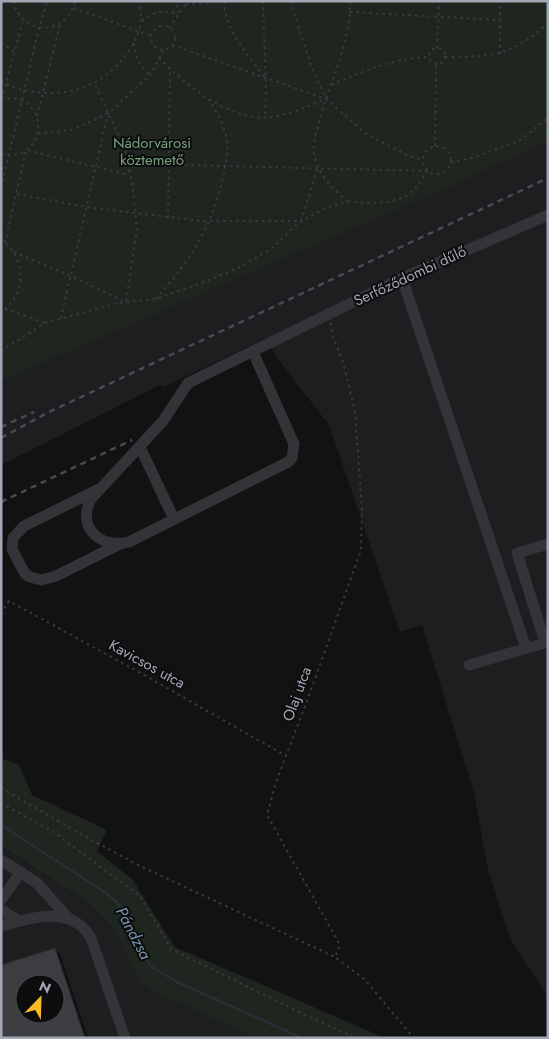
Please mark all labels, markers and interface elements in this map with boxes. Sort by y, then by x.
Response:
park label: Nádorvárosi köztemető [113,132,191,171]
street label: Serfőződombi dűlő [350,240,470,312]
street label: Kavicsos utca [105,634,189,694]
street label: Olaj utca [277,664,317,724]
water label: Pándzsa [110,903,157,964]
north arrow [15,974,65,1024]
text: N [36,976,54,998]

